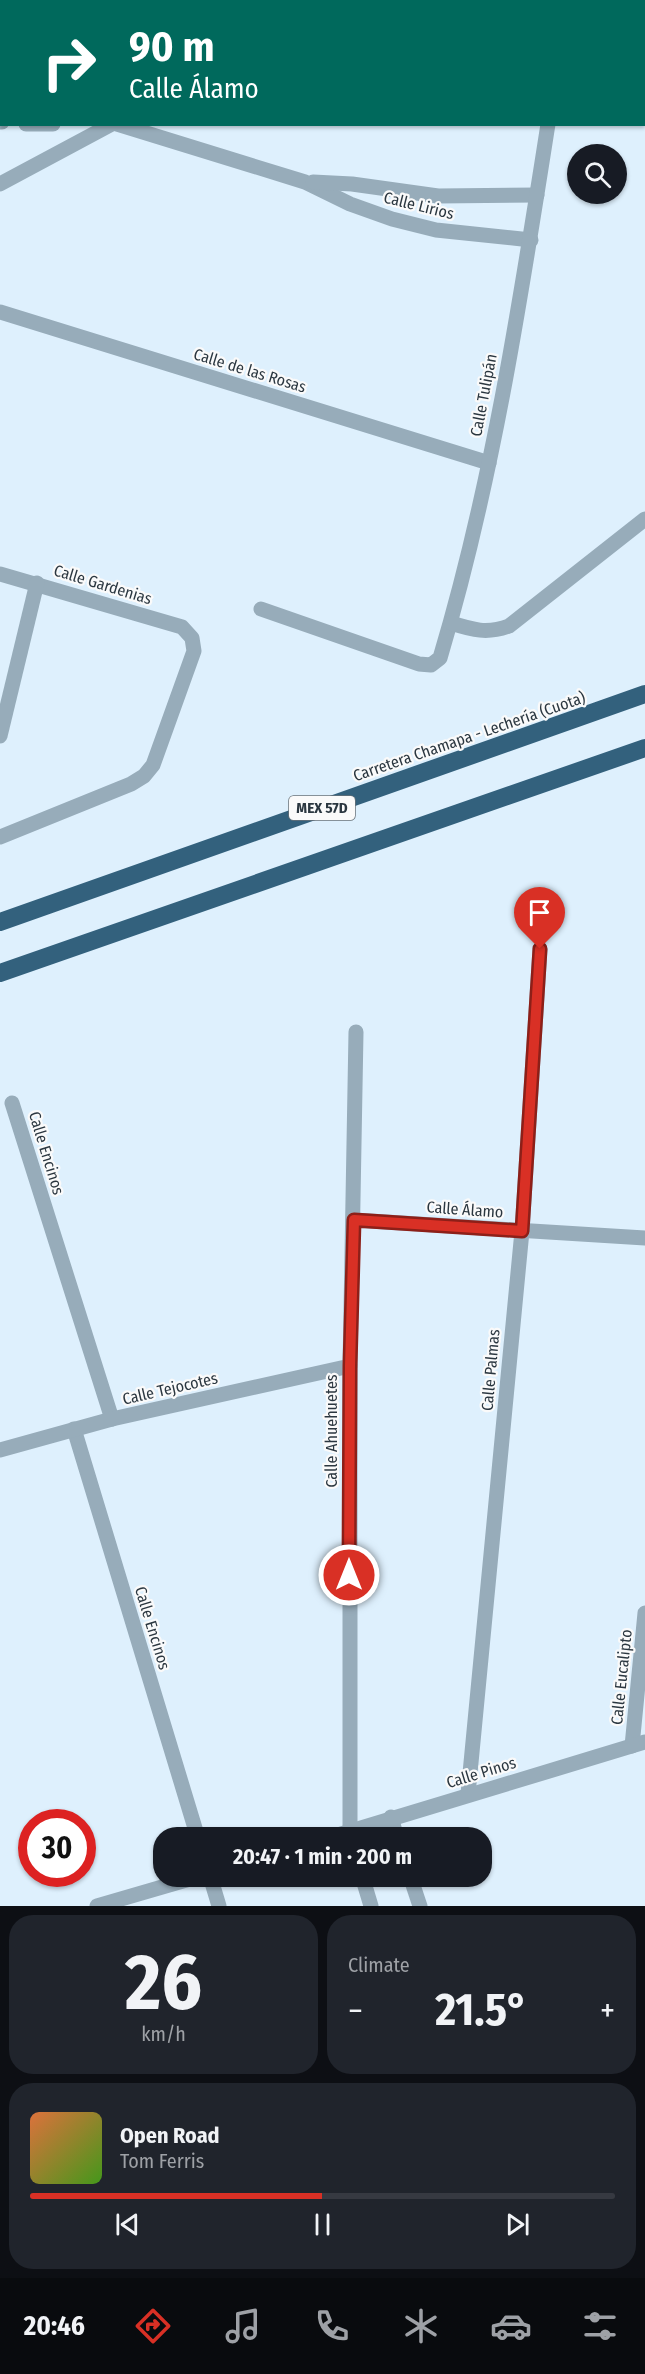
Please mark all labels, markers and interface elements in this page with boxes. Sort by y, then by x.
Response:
text: 90 m [129,22,214,72]
icon: right [30,24,108,102]
text: Calle Álamo [129,73,259,105]
map controls [567,144,627,204]
button: search [567,144,627,204]
street label: Calle Lirios [382,188,456,223]
street label: Calle de las Rosas [191,344,309,397]
street label: Calle Tulipán [466,352,501,438]
street label: Calle Gardenias [52,561,154,608]
street label: Carretera Chamapa - Lechería (Cuota) [351,688,588,785]
road number: MEX 57D [289,796,355,820]
pin [514,887,565,949]
icon: arrive [523,896,556,929]
street label: Calle Encinos [25,1109,68,1197]
street label: Calle Álamo [426,1197,504,1222]
street label: Calle Palmas [477,1328,504,1412]
street label: Calle Tejocotes [121,1368,220,1409]
street label: Calle Ahuehuetes [322,1374,341,1488]
position arrow [317,1543,381,1607]
street label: Calle Encinos [131,1584,174,1672]
street label: Calle Eucalipto [607,1628,636,1726]
street label: Calle Pinos [444,1753,518,1792]
speed limit sign: 30 [18,1809,96,1887]
text: 20:47 · 1 min · 200 m [233,1843,412,1870]
text: 26 [125,1936,202,2030]
text: Climate [348,1953,410,1977]
text: 21.5° [435,1983,528,2037]
text: − [348,1991,363,2031]
text: + [600,1991,615,2031]
text: km/h [141,2022,186,2046]
text: Open Road [120,2122,220,2149]
text: Tom Ferris [120,2149,204,2173]
icon: previous [111,2208,144,2241]
icon: pause [306,2208,339,2241]
icon: next [501,2208,534,2241]
icon: directions [132,2305,174,2347]
icon: music [222,2305,264,2347]
icon: phone [311,2305,353,2347]
icon: climate [400,2305,442,2347]
icon: car [490,2305,532,2347]
icon: filters [579,2305,621,2347]
text: 20:46 [24,2310,85,2342]

